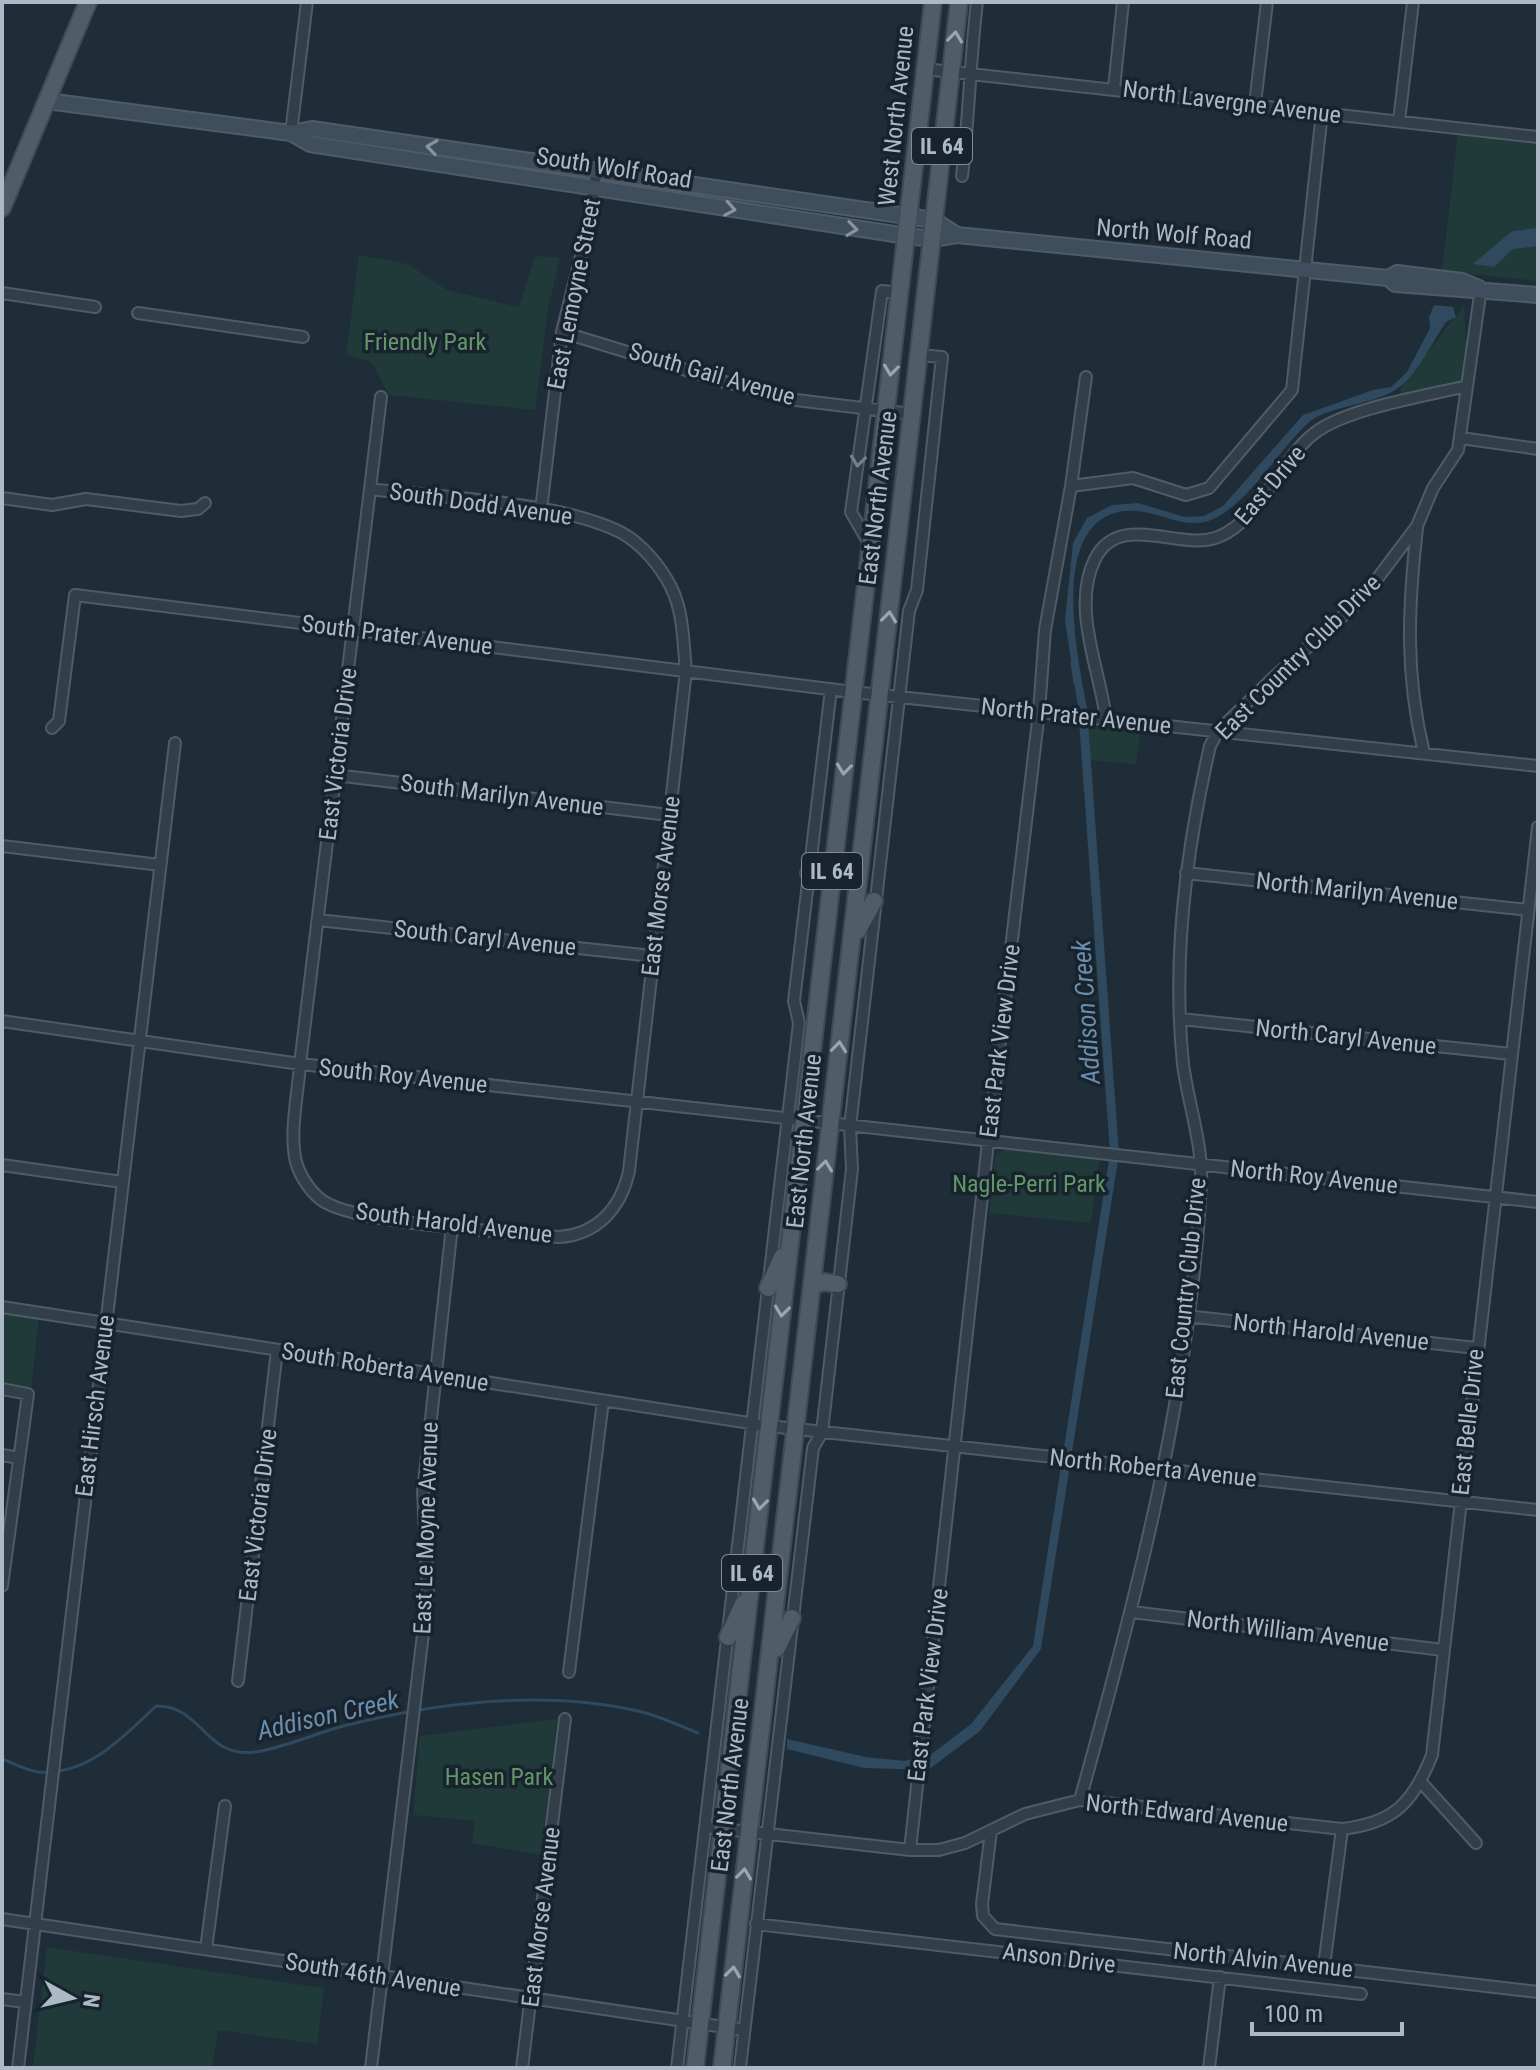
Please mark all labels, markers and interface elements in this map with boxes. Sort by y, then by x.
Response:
street label: West North Avenue [873,25,919,207]
one-way arrow [946,30,963,43]
street label: North Lavergne Avenue [1121,75,1343,129]
road number: IL 64 [912,128,972,164]
one-way arrow [425,139,439,156]
street label: South Wolf Road [534,142,694,194]
street label: East Lemoyne Street [542,196,606,392]
one-way arrow [723,200,737,217]
street label: North Wolf Road [1095,213,1253,255]
one-way arrow [846,220,859,237]
park label: Friendly Park [364,328,487,356]
street label: South Gail Avenue [626,337,798,411]
one-way arrow [882,364,899,377]
street label: East North Avenue [853,409,903,587]
street label: East Drive [1229,440,1311,530]
one-way arrow [850,454,867,467]
street label: South Dodd Avenue [388,477,574,531]
street label: East Country Club Drive [1210,569,1386,745]
street label: South Prater Avenue [300,609,494,661]
one-way arrow [880,610,897,623]
street label: East Victoria Drive [314,666,362,842]
street label: North Prater Avenue [980,692,1172,740]
one-way arrow [836,763,853,776]
street label: South Marilyn Avenue [399,769,605,821]
street label: East Morse Avenue [636,794,686,978]
road number: IL 64 [802,853,862,889]
street label: North Marilyn Avenue [1254,866,1460,916]
street label: South Caryl Avenue [393,915,577,961]
water label: Addison Creek [1066,938,1106,1086]
street label: East Park View Drive [974,943,1026,1139]
street label: North Caryl Avenue [1254,1014,1438,1060]
one-way arrow [830,1041,847,1054]
street label: East North Avenue [781,1052,827,1230]
street label: South Roy Avenue [317,1053,489,1099]
street label: North Roy Avenue [1229,1154,1399,1200]
one-way arrow [817,1159,834,1172]
park label: Nagle-Perri Park [952,1170,1106,1198]
street label: East Country Club Drive [1160,1176,1212,1400]
street label: South Harold Avenue [354,1197,554,1249]
one-way arrow [774,1305,791,1318]
street label: North Harold Avenue [1232,1308,1430,1356]
street label: East Hirsch Avenue [70,1314,120,1498]
street label: South Roberta Avenue [279,1337,491,1397]
street label: East Belle Drive [1446,1347,1490,1497]
street label: East Le Moyne Avenue [408,1421,444,1635]
street label: East Victoria Drive [234,1427,282,1603]
street label: North Roberta Avenue [1048,1443,1258,1493]
one-way arrow [752,1497,769,1511]
road number: IL 64 [722,1555,782,1591]
street label: East Park View Drive [902,1587,954,1783]
street label: North William Avenue [1185,1605,1391,1657]
water label: Addison Creek [253,1684,402,1746]
street label: East North Avenue [705,1696,755,1874]
park label: Hasen Park [445,1763,553,1791]
street label: North Edward Avenue [1084,1788,1290,1838]
street label: East Morse Avenue [516,1825,566,2009]
one-way arrow [736,1867,753,1880]
street label: Anson Drive [1001,1937,1117,1979]
street label: North Alvin Avenue [1172,1937,1354,1983]
street label: South 46th Avenue [283,1947,463,2003]
north arrow [32,1958,112,2038]
one-way arrow [724,1965,741,1979]
scale bar [1252,1986,1402,2036]
text: N [78,1992,105,2009]
text: 100 m [1264,2000,1323,2028]

